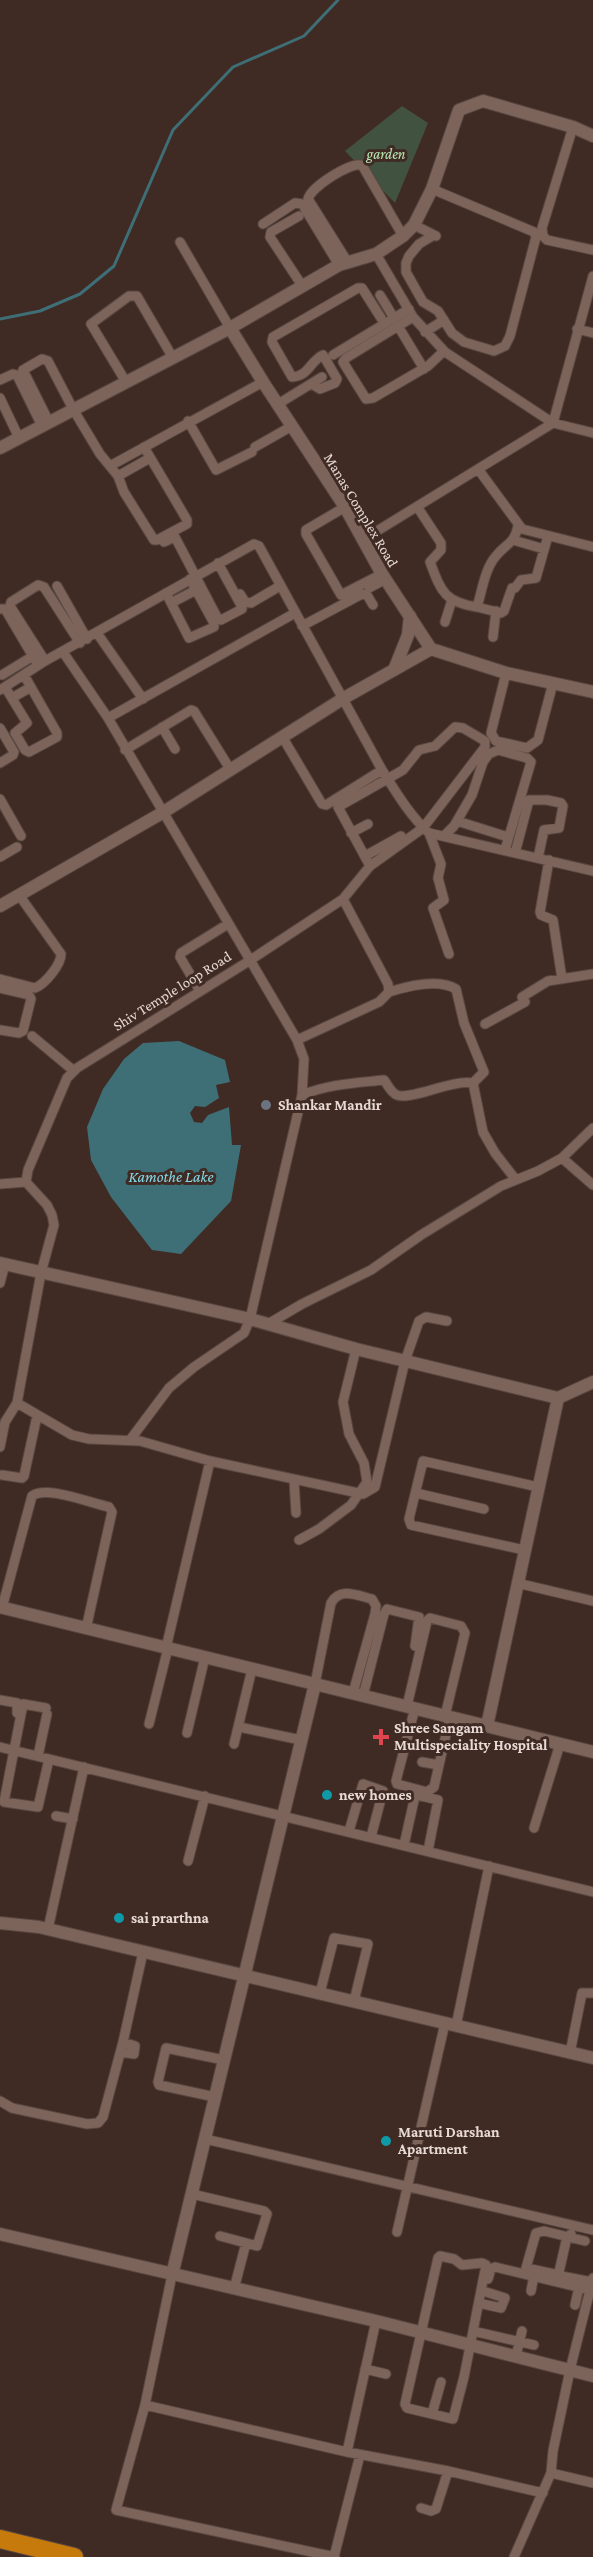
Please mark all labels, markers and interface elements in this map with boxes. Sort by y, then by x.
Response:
park label: garden [366,146,406,163]
street label: Manas Complex Road [320,450,401,570]
street label: Shiv Temple loop Road [110,948,235,1035]
place label: Shankar Mandir [278,1097,382,1113]
marker: Shankar Mandir [259,1098,273,1112]
water label: Kamothe Lake [128,1168,214,1185]
place label: Shree Sangam Multispeciality Hospital [394,1720,548,1753]
marker: Shree Sangam Multispeciality Hospital [372,1728,390,1746]
place label: new homes [339,1787,412,1803]
marker: new homes [320,1788,334,1802]
place label: sai prarthna [131,1910,210,1926]
marker: sai prarthna [112,1911,126,1925]
place label: Maruti Darshan Apartment [397,2124,500,2157]
marker: Maruti Darshan Apartment [379,2134,393,2148]

